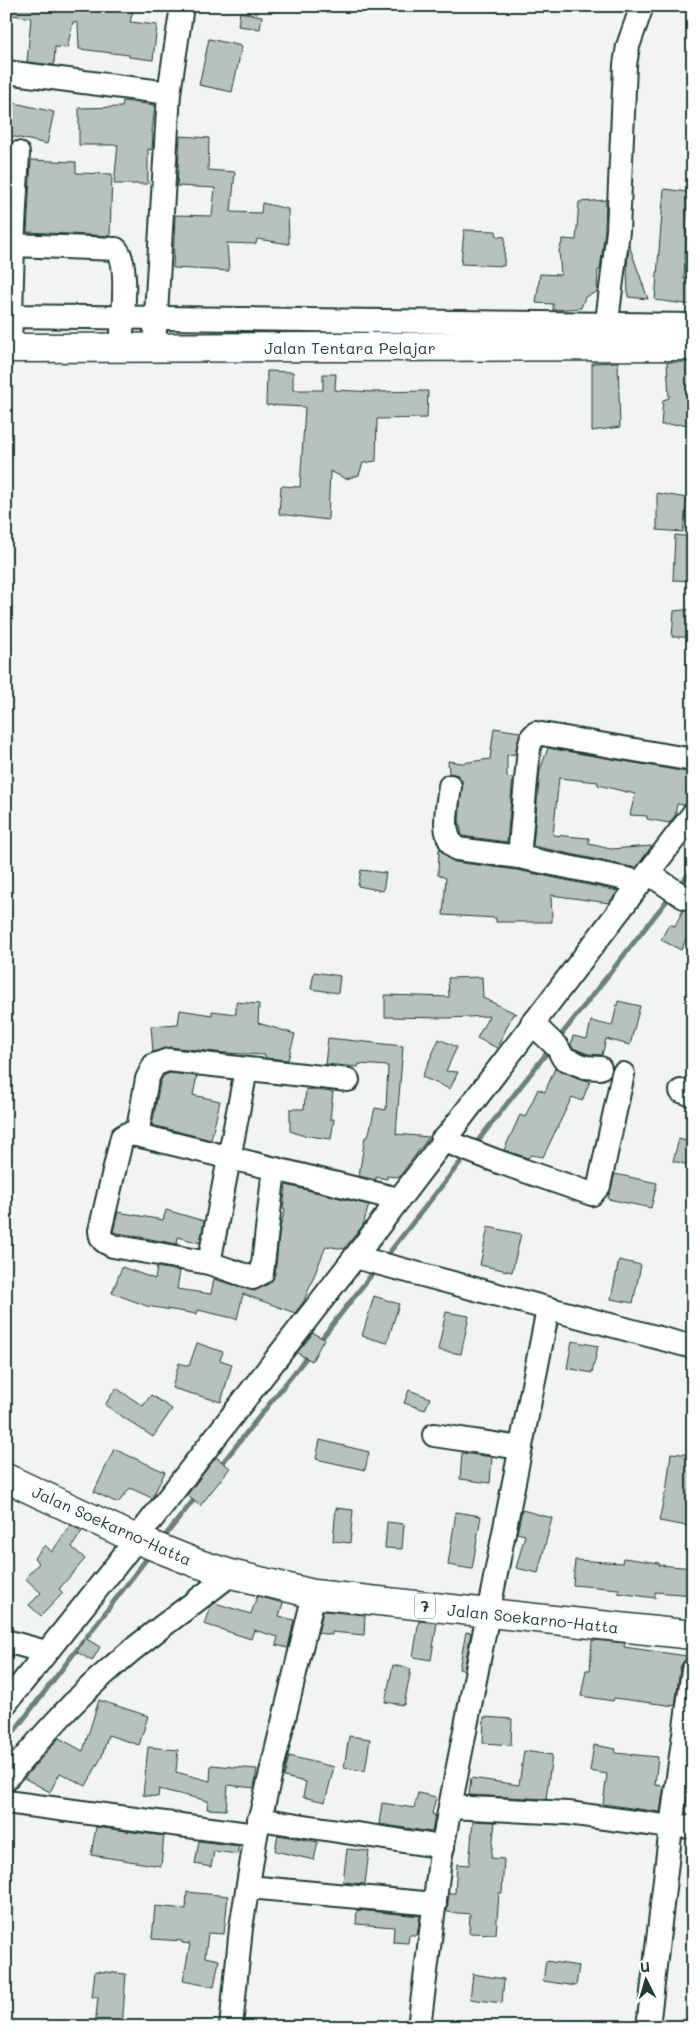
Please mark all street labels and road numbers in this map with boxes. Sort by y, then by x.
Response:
street label: Jalan Tentara Pelajar [264,337,436,358]
street label: Jalan Soekarno-Hatta [29,1480,195,1570]
road number: 7 [415,1594,435,1618]
street label: Jalan Soekarno-Hatta [446,1599,620,1637]

